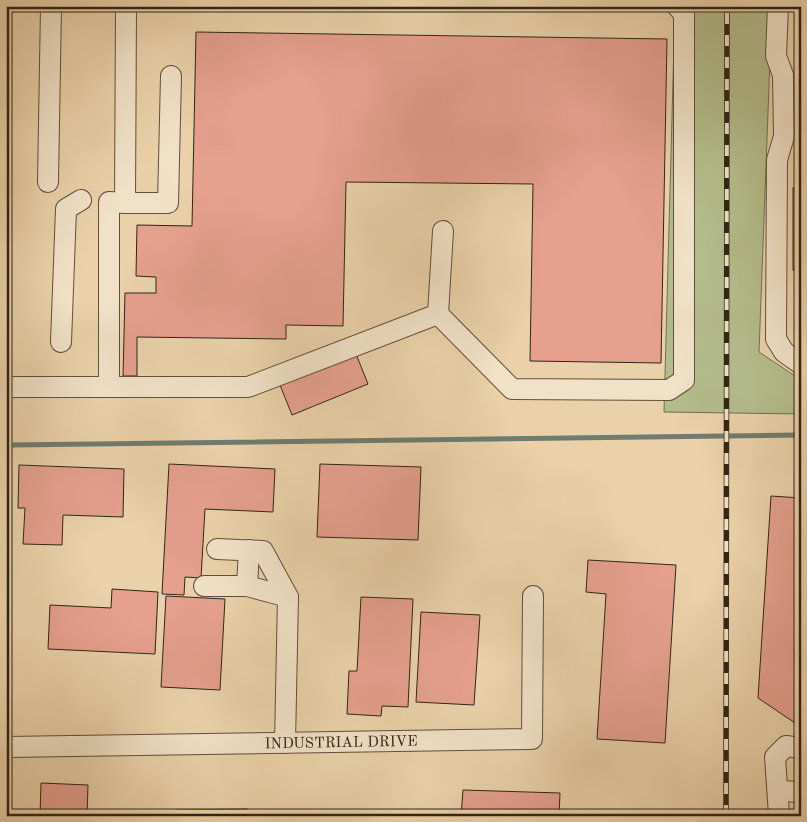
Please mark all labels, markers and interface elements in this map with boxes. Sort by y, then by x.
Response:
street label: INDUSTRIAL DRIVE [264,735,418,752]

